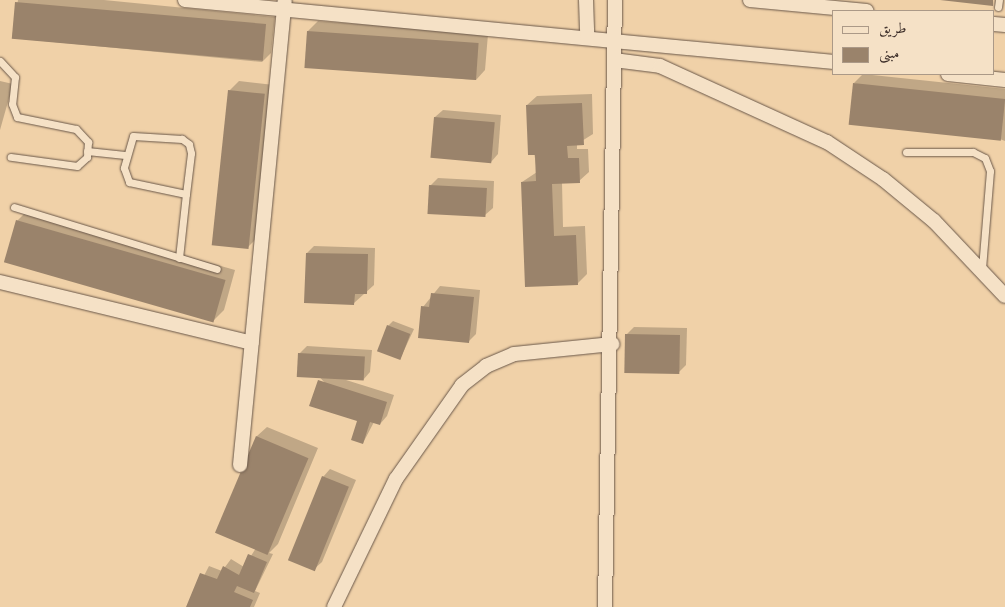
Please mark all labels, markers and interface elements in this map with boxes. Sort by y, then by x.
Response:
legend [832,10,995,75]
text: طريق [879,19,906,38]
text: مبنى [879,44,899,63]

